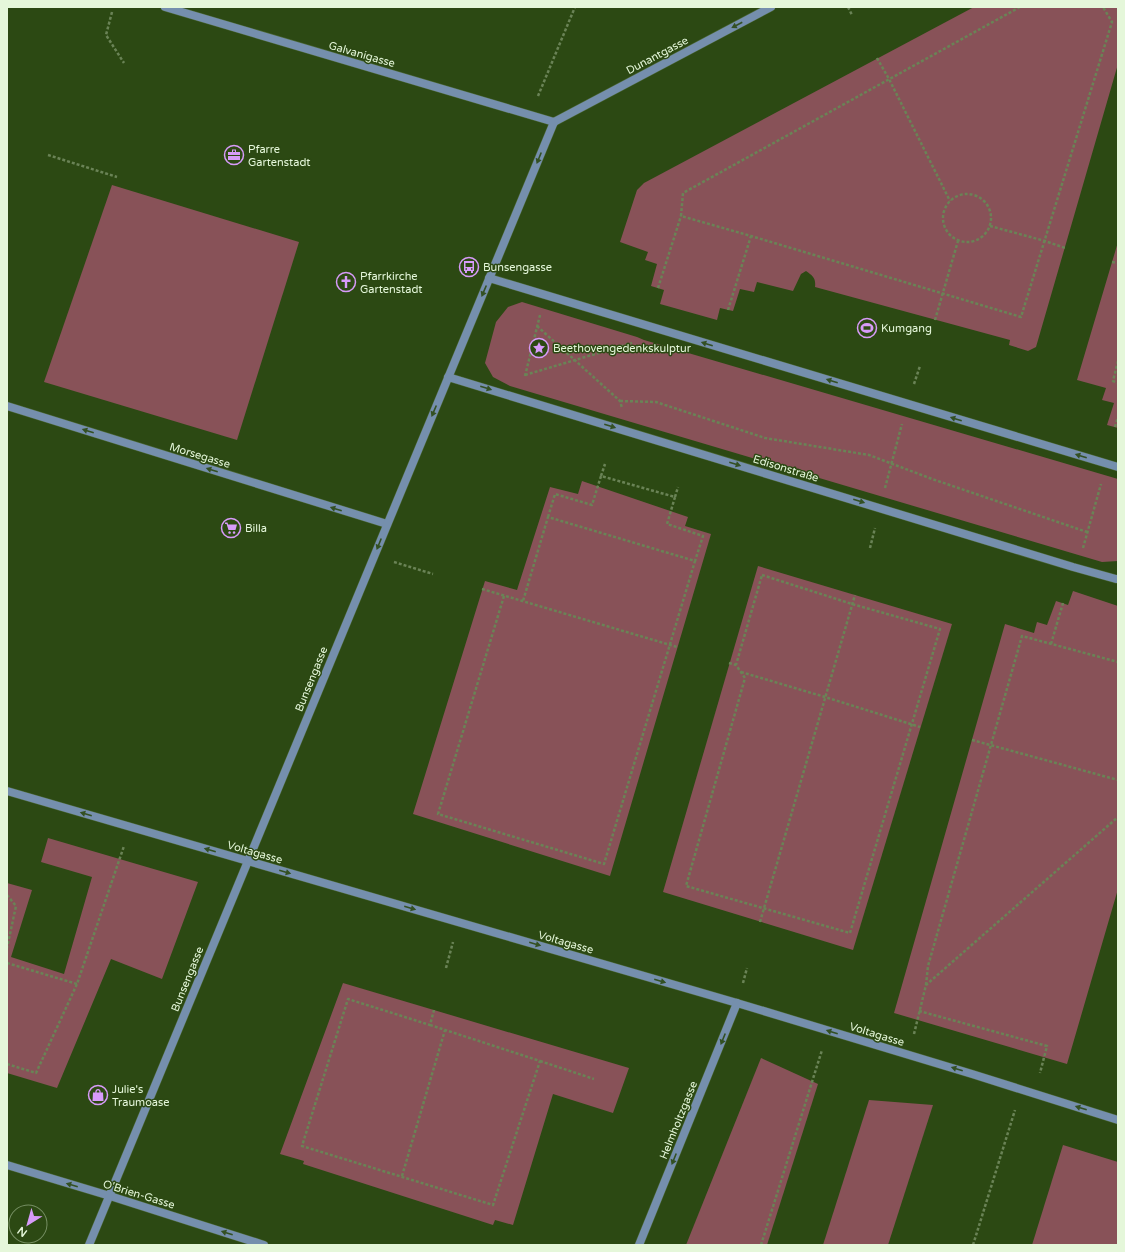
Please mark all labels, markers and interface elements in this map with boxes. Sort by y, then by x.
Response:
one-way arrow [731,22,743,28]
street label: Dunantgasse [624,34,690,77]
street label: Galvanigasse [327,39,397,70]
place label: Pfarre Gartenstadt [248,143,311,169]
office icon: Pfarre Gartenstadt [223,144,245,166]
one-way arrow [536,153,542,164]
bus stop icon: Bunsengasse [458,256,480,278]
place label: Bunsengasse [483,261,552,274]
place label: Pfarrkirche Gartenstadt [360,270,423,296]
church icon: Pfarrkirche Gartenstadt [335,271,357,293]
one-way arrow [481,286,487,297]
sports icon: Kumgang [856,317,878,339]
place label: Kumgang [881,322,932,335]
place icon: Beethovengedenkskulptur [528,337,550,359]
one-way arrow [701,340,713,346]
place label: Beethovengedenkskulptur [553,342,692,355]
one-way arrow [825,378,837,384]
one-way arrow [480,385,492,391]
one-way arrow [431,406,437,417]
one-way arrow [950,416,962,422]
one-way arrow [604,423,616,429]
one-way arrow [82,428,94,434]
street label: Morsegasse [168,440,232,471]
street label: Edisonstraße [751,452,820,485]
one-way arrow [1074,453,1086,459]
one-way arrow [729,461,741,467]
one-way arrow [206,467,218,473]
one-way arrow [853,499,865,505]
one-way arrow [330,506,342,512]
supermarket icon: Billa [220,517,242,539]
place label: Billa [245,522,267,535]
one-way arrow [376,539,382,550]
street label: Bunsengasse [293,645,330,714]
one-way arrow [79,811,91,817]
street label: Voltagasse [226,838,284,867]
one-way arrow [204,847,217,853]
one-way arrow [280,869,292,875]
one-way arrow [405,905,417,911]
street label: Voltagasse [537,928,595,957]
one-way arrow [529,941,541,947]
street label: Bunsengasse [169,945,206,1014]
one-way arrow [654,978,666,984]
street label: Voltagasse [848,1020,906,1049]
one-way arrow [826,1029,838,1035]
one-way arrow [719,1033,726,1045]
one-way arrow [950,1066,962,1072]
street label: Helmholtzgasse [657,1079,700,1161]
place label: Julie's Traumoase [112,1083,170,1109]
shop icon: Julie's Traumoase [87,1084,109,1106]
one-way arrow [1074,1105,1086,1111]
one-way arrow [670,1154,676,1166]
street label: O'Brien-Gasse [101,1177,176,1212]
one-way arrow [66,1182,78,1188]
north arrow [8,1204,48,1244]
text: N [15,1224,30,1239]
one-way arrow [220,1230,232,1236]

